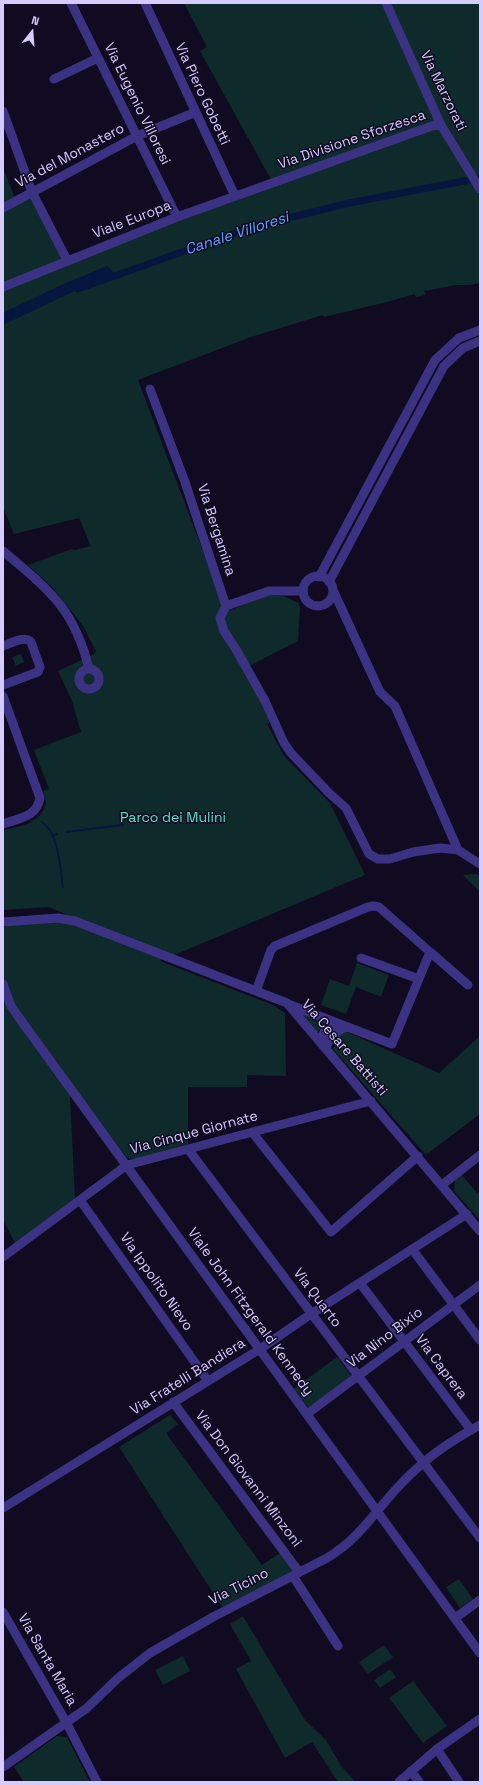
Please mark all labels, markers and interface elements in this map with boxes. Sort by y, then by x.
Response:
north arrow [12,12,52,52]
text: N [30,13,41,28]
street label: Via Eugenio Villoresi [100,40,174,168]
street label: Via Piero Gobetti [171,40,233,148]
street label: Via Marzorati [416,48,470,134]
street label: Via Divisione Sforzesca [276,107,428,173]
street label: Via del Monastero [13,120,127,192]
street label: Viale Europa [90,197,174,243]
water label: Canale Villoresi [183,209,291,259]
street label: Via Bergamina [193,482,239,578]
park label: Parco dei Mulini [120,810,226,826]
street label: Via Cesare Battisti [298,996,390,1100]
street label: Via Cinque Giornate [128,1108,260,1158]
street label: Viale John Fitzgerald Kennedy [183,1225,317,1399]
street label: Via Ippolito Nievo [116,1230,196,1334]
street label: Via Quarto [289,1265,345,1331]
street label: Via Nino Bixio [344,1304,426,1372]
street label: Via Caprera [411,1332,471,1402]
street label: Via Fratelli Bandiera [128,1335,248,1419]
street label: Via Don Giovanni Minzoni [191,1408,305,1550]
street label: Via Ticino [207,1565,271,1609]
street label: Via Santa Maria [14,1611,80,1709]

